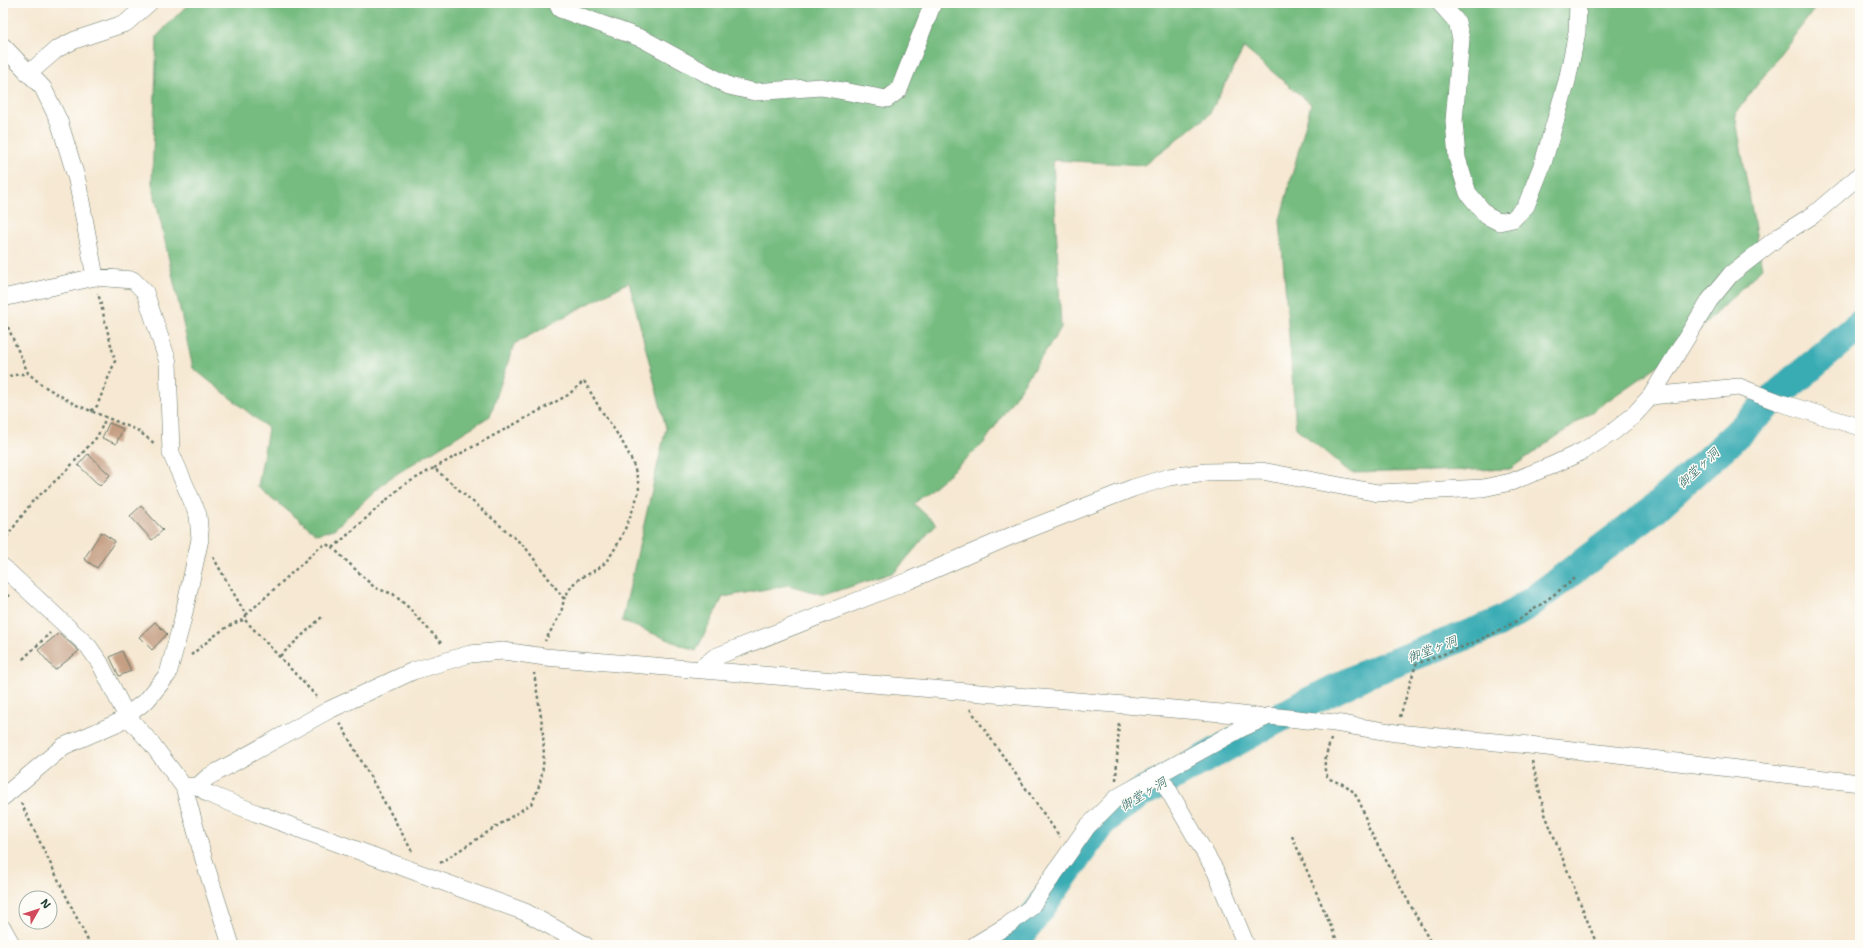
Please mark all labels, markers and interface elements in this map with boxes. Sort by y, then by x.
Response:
water label: 御堂ヶ洞 [1673,443,1724,492]
water label: 御堂ヶ洞 [1405,631,1460,666]
water label: 御堂ヶ洞 [1116,773,1171,815]
north arrow [18,890,58,930]
text: N [37,896,54,912]

